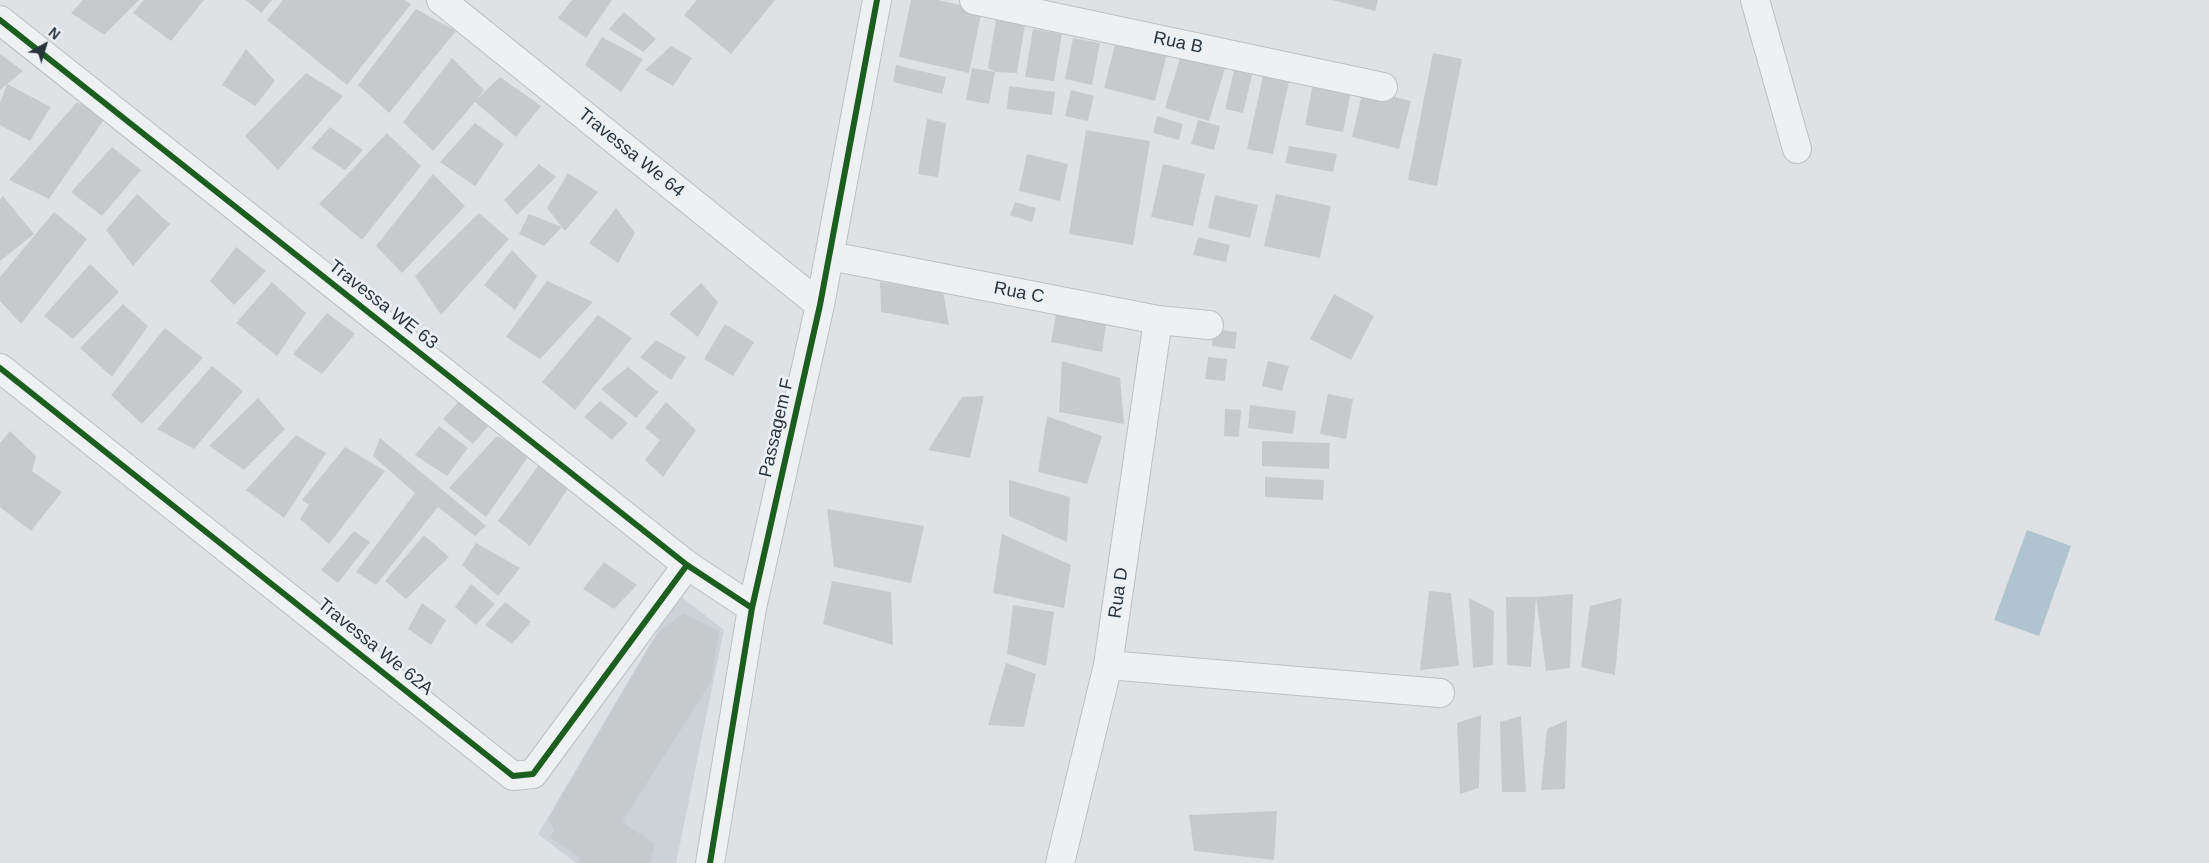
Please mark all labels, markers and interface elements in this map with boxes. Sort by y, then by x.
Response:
north arrow [20,20,70,70]
text: N [45,24,63,43]
street label: Rua B [1151,27,1205,59]
street label: Travessa We 64 [574,104,688,202]
street label: Travessa WE 63 [324,256,442,354]
street label: Rua C [992,278,1046,308]
street label: Passagem F [755,376,799,480]
street label: Rua D [1105,566,1133,620]
street label: Travessa We 62A [313,594,437,700]

